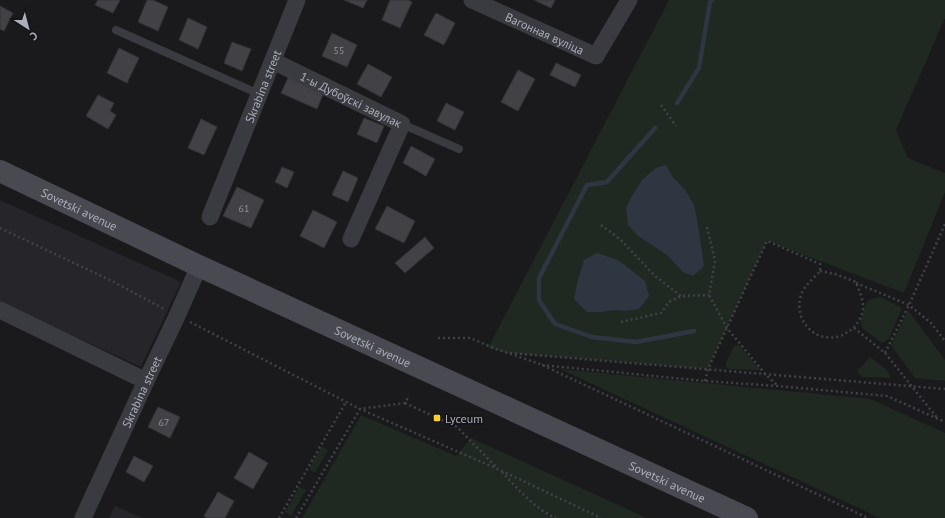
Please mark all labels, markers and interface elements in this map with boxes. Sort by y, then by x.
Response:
north arrow [8,8,48,48]
street label: Вагонная вуліца [503,9,587,57]
text: С [27,29,40,44]
house number: 55 [334,44,344,57]
street label: Skrabina street [241,48,284,125]
street label: 1-ы Дубоўскі завулак [298,68,405,130]
street label: Sovetski avenue [39,184,120,233]
house number: 61 [239,202,249,215]
street label: Sovetski avenue [332,322,414,370]
street label: Skrabina street [118,354,164,430]
place label: Lyceum [445,411,483,426]
marker: Lyceum [432,413,442,423]
house number: 67 [159,416,169,429]
street label: Sovetski avenue [627,457,708,505]

